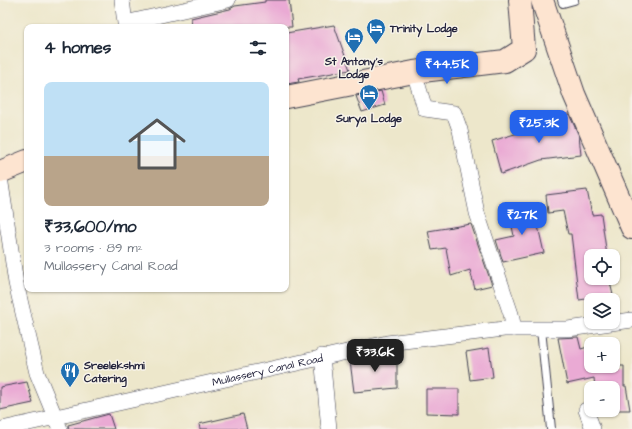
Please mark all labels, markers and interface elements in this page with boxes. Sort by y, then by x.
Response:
hotel icon: Trinity Lodge [365,17,387,45]
place label: Trinity Lodge [389,21,458,38]
hotel icon: St Antony's Lodge [343,26,365,54]
text: 4 homes [44,36,111,60]
icon: filters [247,37,269,59]
pin: ₹44.5K [414,51,480,85]
place label: St Antony's Lodge [324,54,383,84]
text: ₹44.5K [425,55,469,73]
hotel icon: Surya Lodge [358,83,380,111]
icon: home [121,108,193,180]
pin: ₹25.3K [506,110,572,144]
place label: Surya Lodge [335,111,402,128]
text: ₹25.3K [519,114,559,132]
pin: ₹27K [498,202,546,236]
text: ₹27K [507,206,537,224]
text: ₹33,600/mo [44,215,137,239]
text: 3 rooms · 89 m² [44,239,143,257]
map controls [584,249,620,417]
button: locate [584,249,620,285]
text: Mullassery Canal Road [44,257,178,275]
button: layers [584,293,620,329]
button: + [584,337,620,373]
pin: ₹33.6K [342,339,408,373]
text: ₹33.6K [356,343,394,361]
street label: Mullassery Canal Road [211,350,325,390]
place label: Sreelekshmi Catering [83,358,145,388]
restaurant icon: Sreelekshmi Catering [59,360,81,388]
button: − [584,381,620,417]

